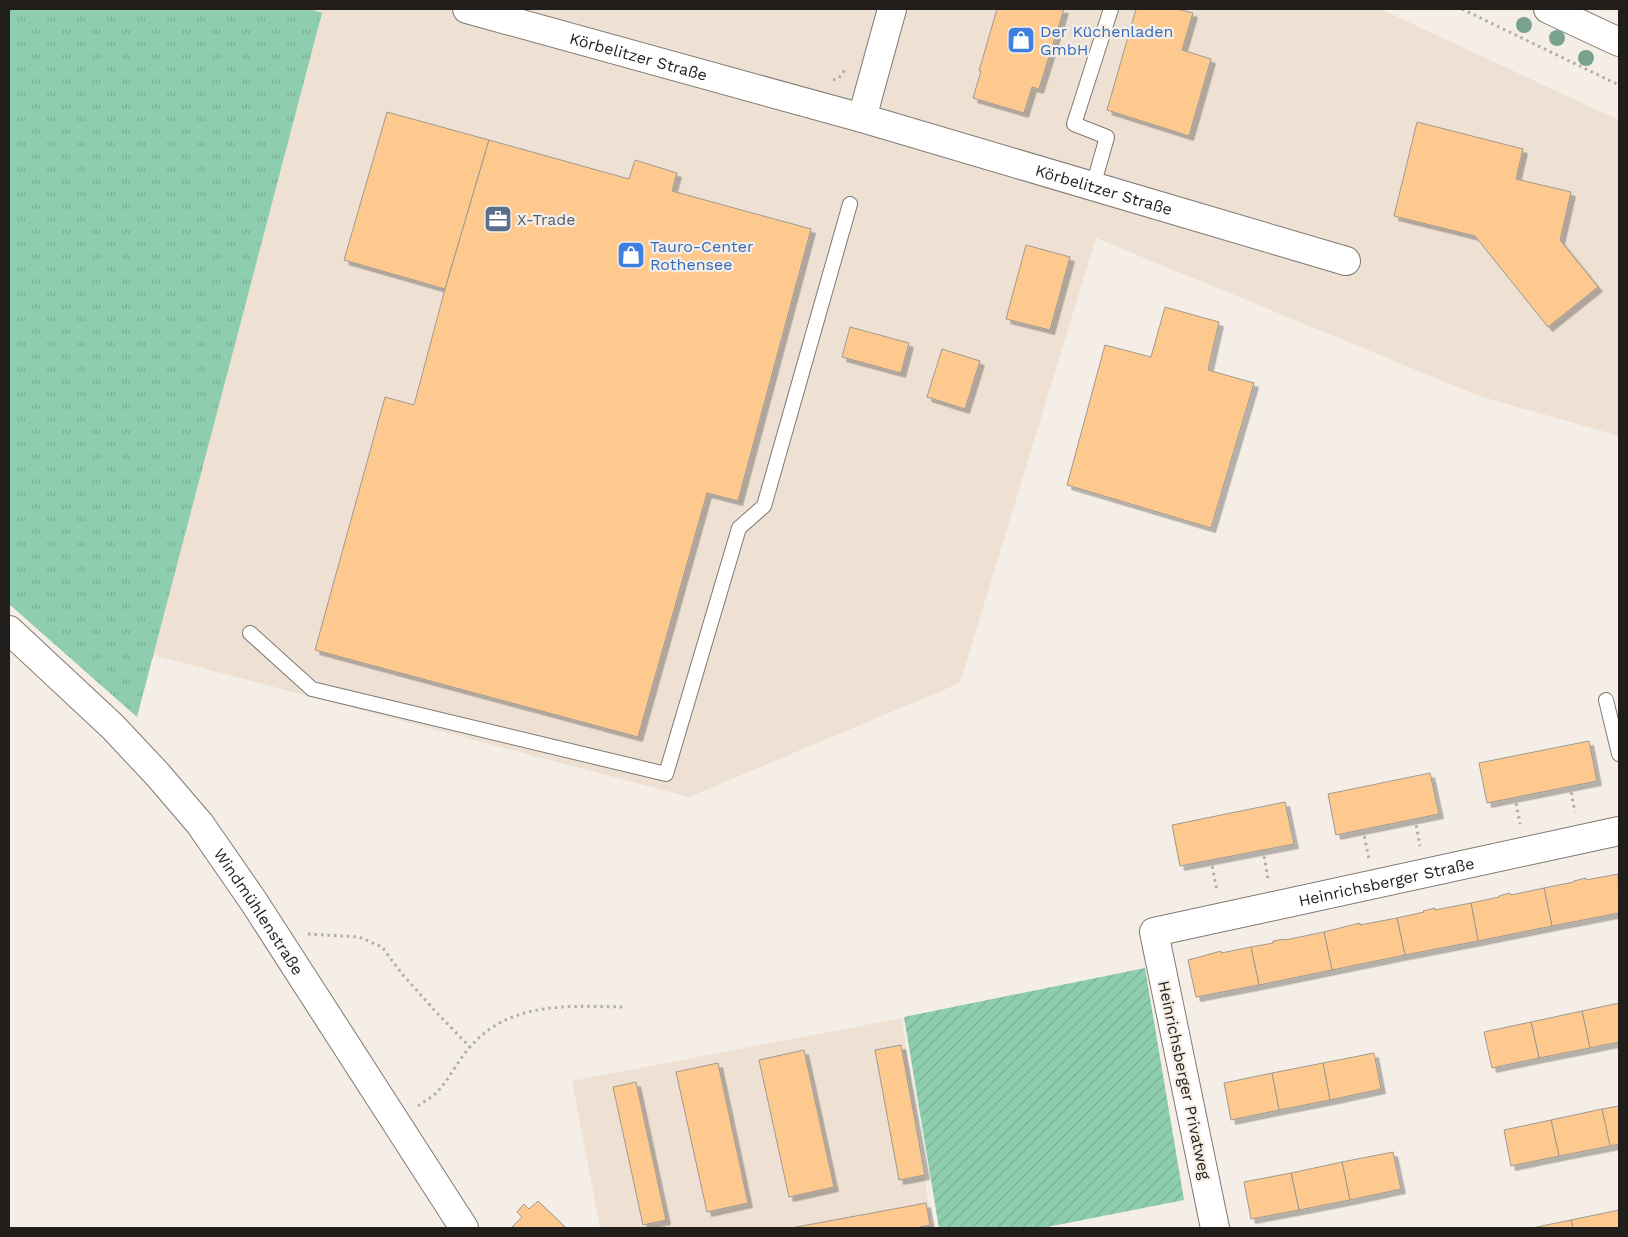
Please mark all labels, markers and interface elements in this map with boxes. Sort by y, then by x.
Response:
place label: Der Küchenladen GmbH [1040,22,1173,59]
shop icon: Der Küchenladen GmbH [1006,25,1036,55]
street label: Körbelitzer Straße [568,29,709,85]
street label: Körbelitzer Straße [1033,161,1174,219]
office icon: X-Trade [483,204,513,234]
place label: X-Trade [517,210,576,229]
place label: Tauro-Center Rothensee [650,237,754,274]
shop icon: Tauro-Center Rothensee [616,240,646,270]
street label: Windmühlenstraße [210,845,307,979]
street label: Heinrichsberger Straße [1297,854,1476,910]
street label: Heinrichsberger Privatweg [1154,979,1215,1182]

